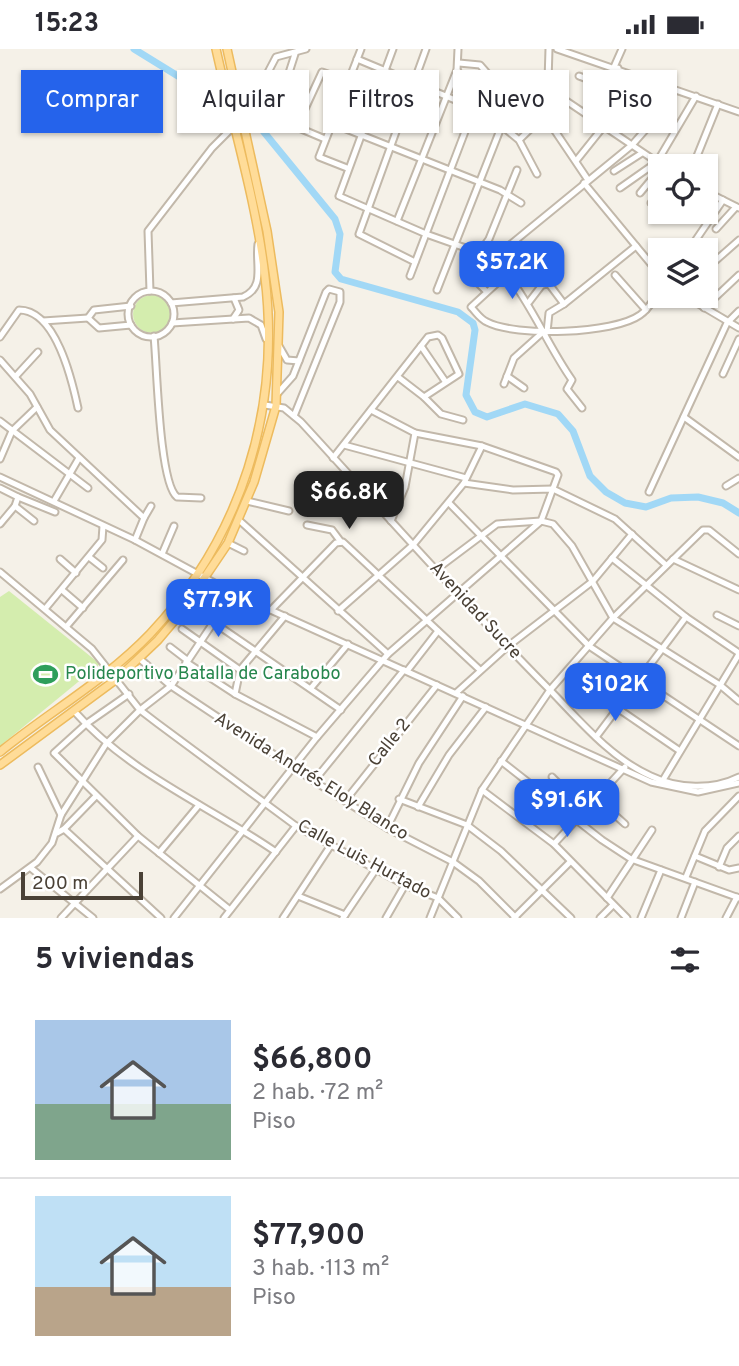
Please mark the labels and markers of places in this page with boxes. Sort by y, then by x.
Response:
pin: $57.2K [455,241,569,301]
pin: $66.8K [292,471,406,531]
pin: $77.9K [161,579,275,639]
sports icon: Polideportivo Batalla de Carabobo [31,660,59,688]
place label: Polideportivo Batalla de Carabobo [65,663,341,686]
pin: $102K [566,663,664,723]
pin: $91.6K [510,779,624,839]

